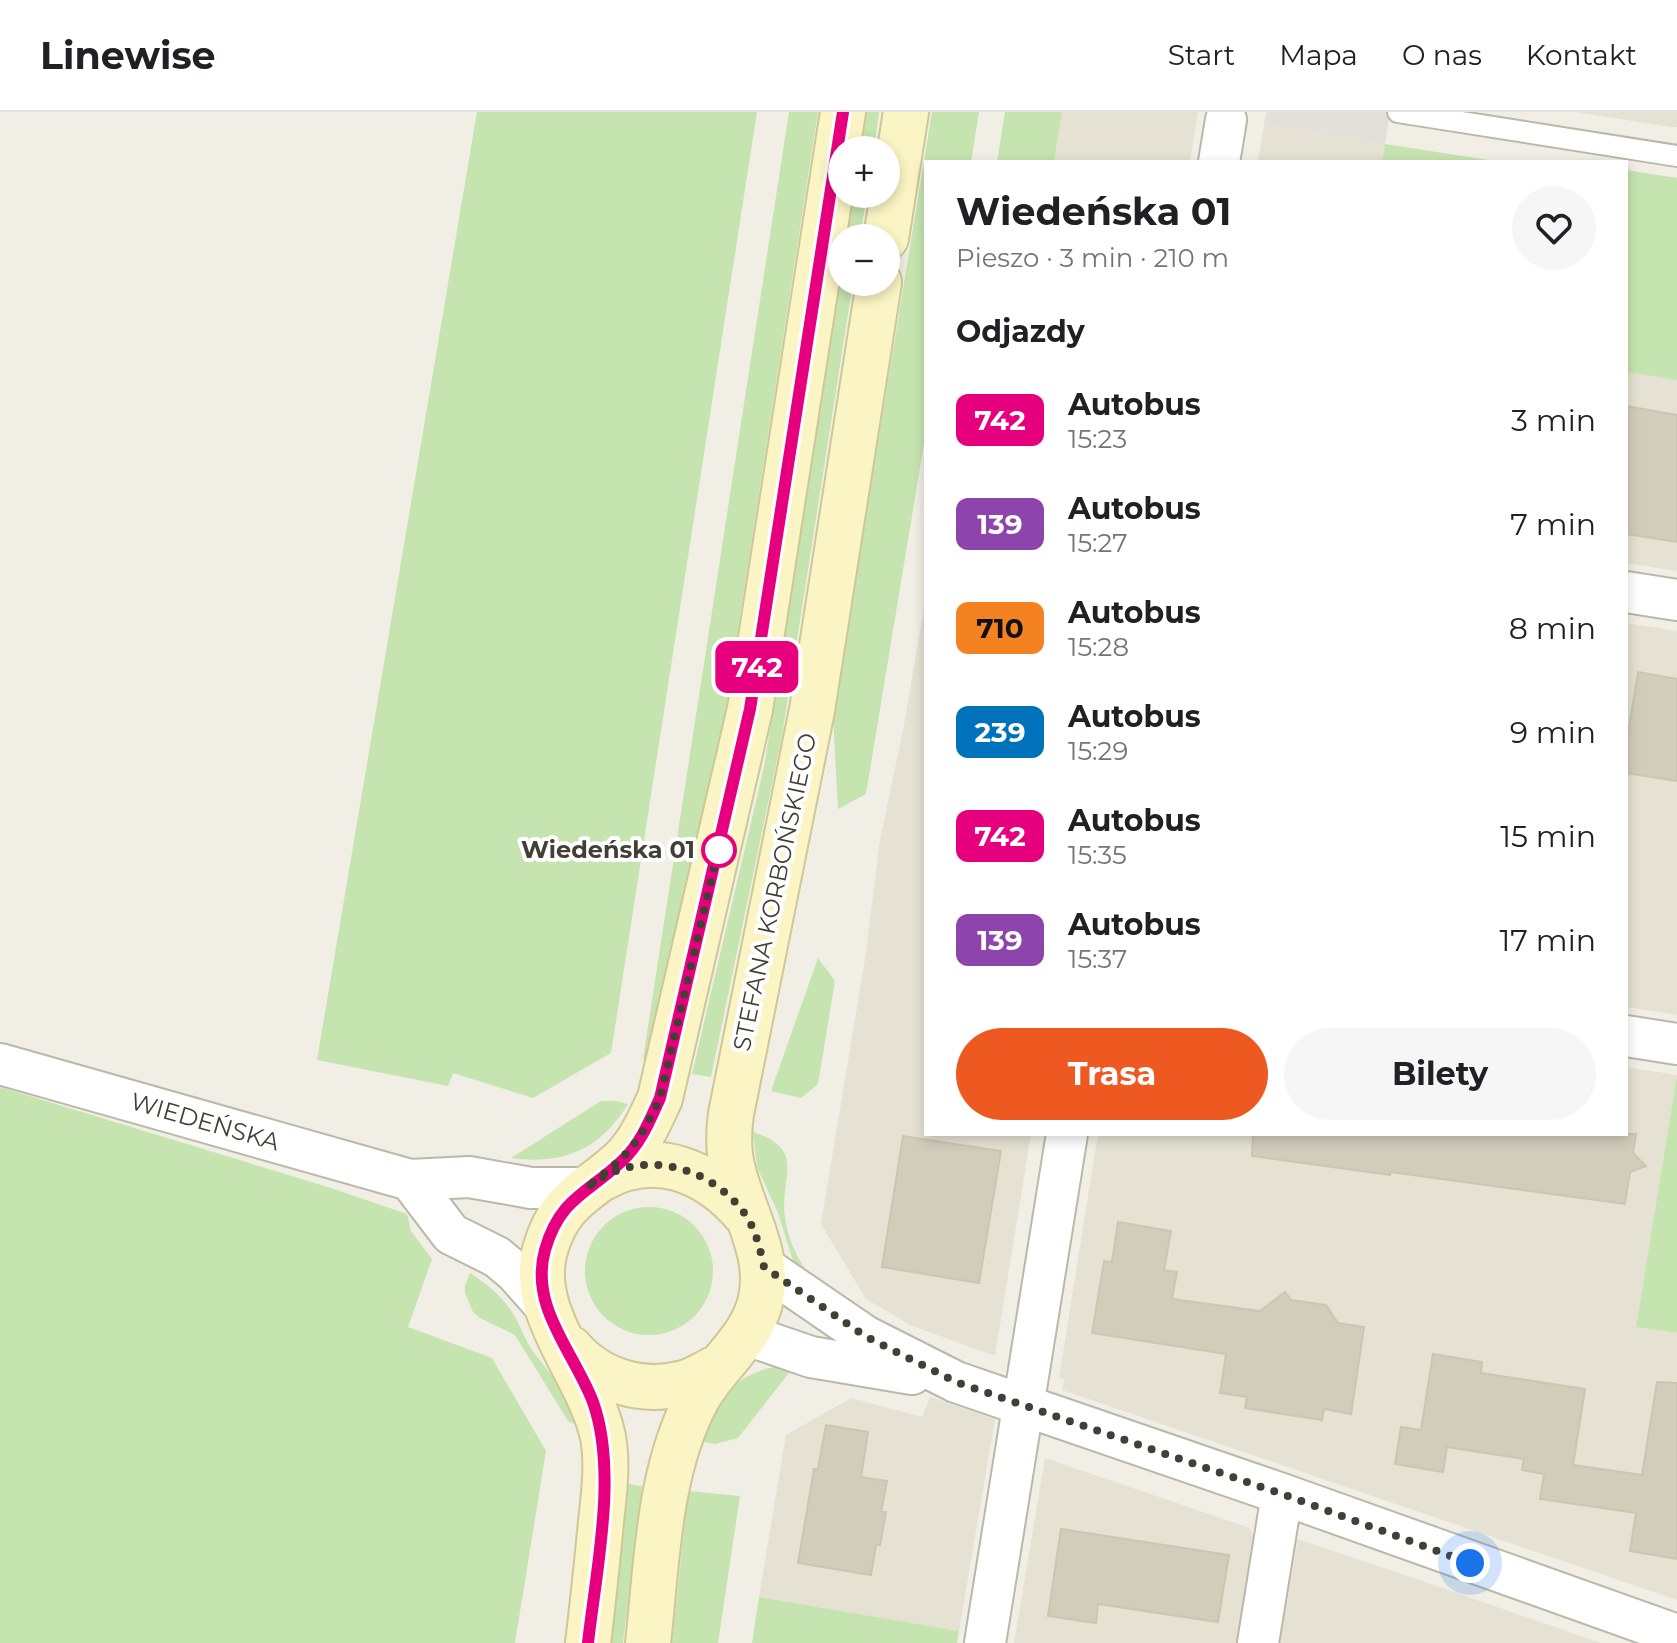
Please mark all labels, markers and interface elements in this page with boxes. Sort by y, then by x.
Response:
text: Linewise [40,32,216,79]
text: Start [1168,38,1235,72]
text: Mapa [1279,38,1358,72]
text: O nas [1402,38,1482,72]
text: Kontakt [1526,38,1637,72]
map controls [828,136,900,296]
button: + [828,136,900,208]
button: heart [1512,186,1596,270]
text: Wiedeńska 01 [956,188,1231,235]
button: − [828,224,900,296]
text: Pieszo · 3 min · 210 m [956,242,1229,274]
text: Odjazdy [956,313,1085,350]
text: Autobus [1068,386,1201,423]
text: 3 min [1511,402,1596,439]
text: 742 [974,403,1026,437]
text: 15:23 [1068,423,1127,455]
text: Autobus [1068,490,1201,527]
text: 7 min [1510,506,1596,543]
text: 139 [977,507,1023,541]
text: 15:27 [1068,527,1128,559]
text: Autobus [1068,594,1201,631]
text: 8 min [1509,610,1596,647]
text: 710 [976,611,1024,645]
text: 15:28 [1068,631,1129,663]
line badge: 742 [711,641,803,693]
text: 742 [731,650,783,684]
text: Autobus [1068,698,1201,735]
text: 9 min [1510,714,1596,751]
text: 239 [975,715,1025,749]
street label: STEFANA KORBOŃSKIEGO [727,730,822,1053]
text: 15:29 [1068,735,1128,767]
text: Autobus [1068,802,1201,839]
text: 15 min [1500,818,1596,855]
text: 742 [974,819,1026,853]
marker: Wiedeńska 01 [702,833,736,867]
place label: Wiedeńska 01 [521,835,695,864]
text: 15:35 [1068,839,1127,871]
text: Autobus [1068,906,1201,943]
text: 17 min [1499,922,1596,959]
text: 139 [977,923,1023,957]
text: 15:37 [1068,943,1127,975]
button: Trasa [956,1028,1268,1120]
button: Bilety [1284,1028,1596,1120]
street label: WIEDEŃSKA [127,1086,284,1157]
your location [1450,1543,1490,1583]

